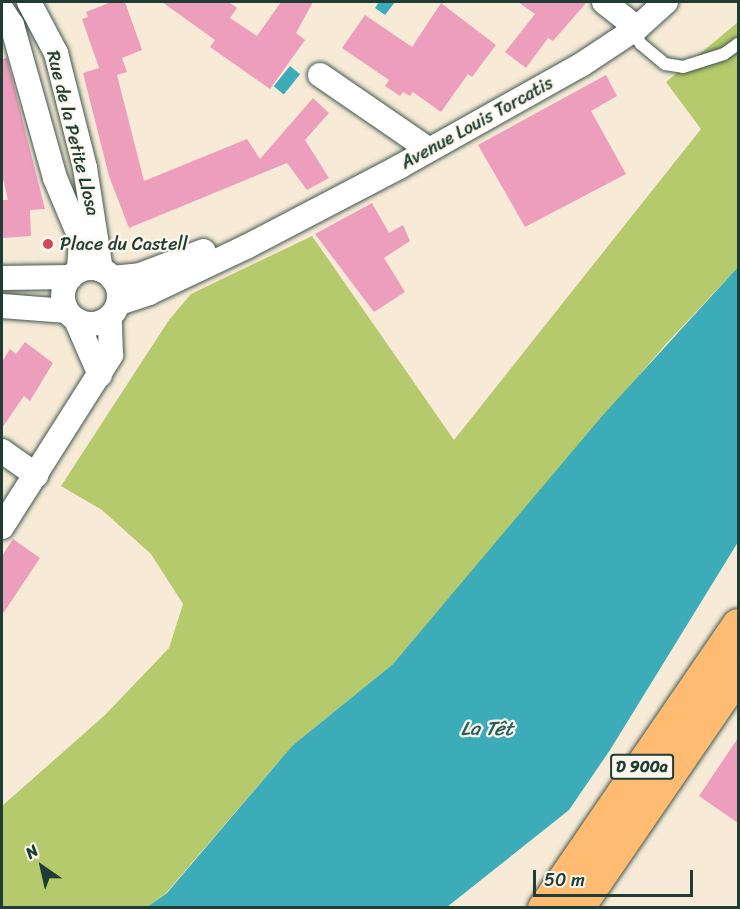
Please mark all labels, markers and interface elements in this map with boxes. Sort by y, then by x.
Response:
street label: Rue de la Petite Llosa [42,47,104,219]
street label: Avenue Louis Torcatis [397,72,557,174]
place label: Place du Castell [60,233,188,255]
marker: Place du Castell [41,237,55,251]
water label: La Têt [461,716,513,740]
road number: D 900a [609,754,675,780]
north arrow [12,837,72,897]
text: N [19,837,44,867]
scale bar [536,858,696,896]
text: 50 m [544,864,585,896]

